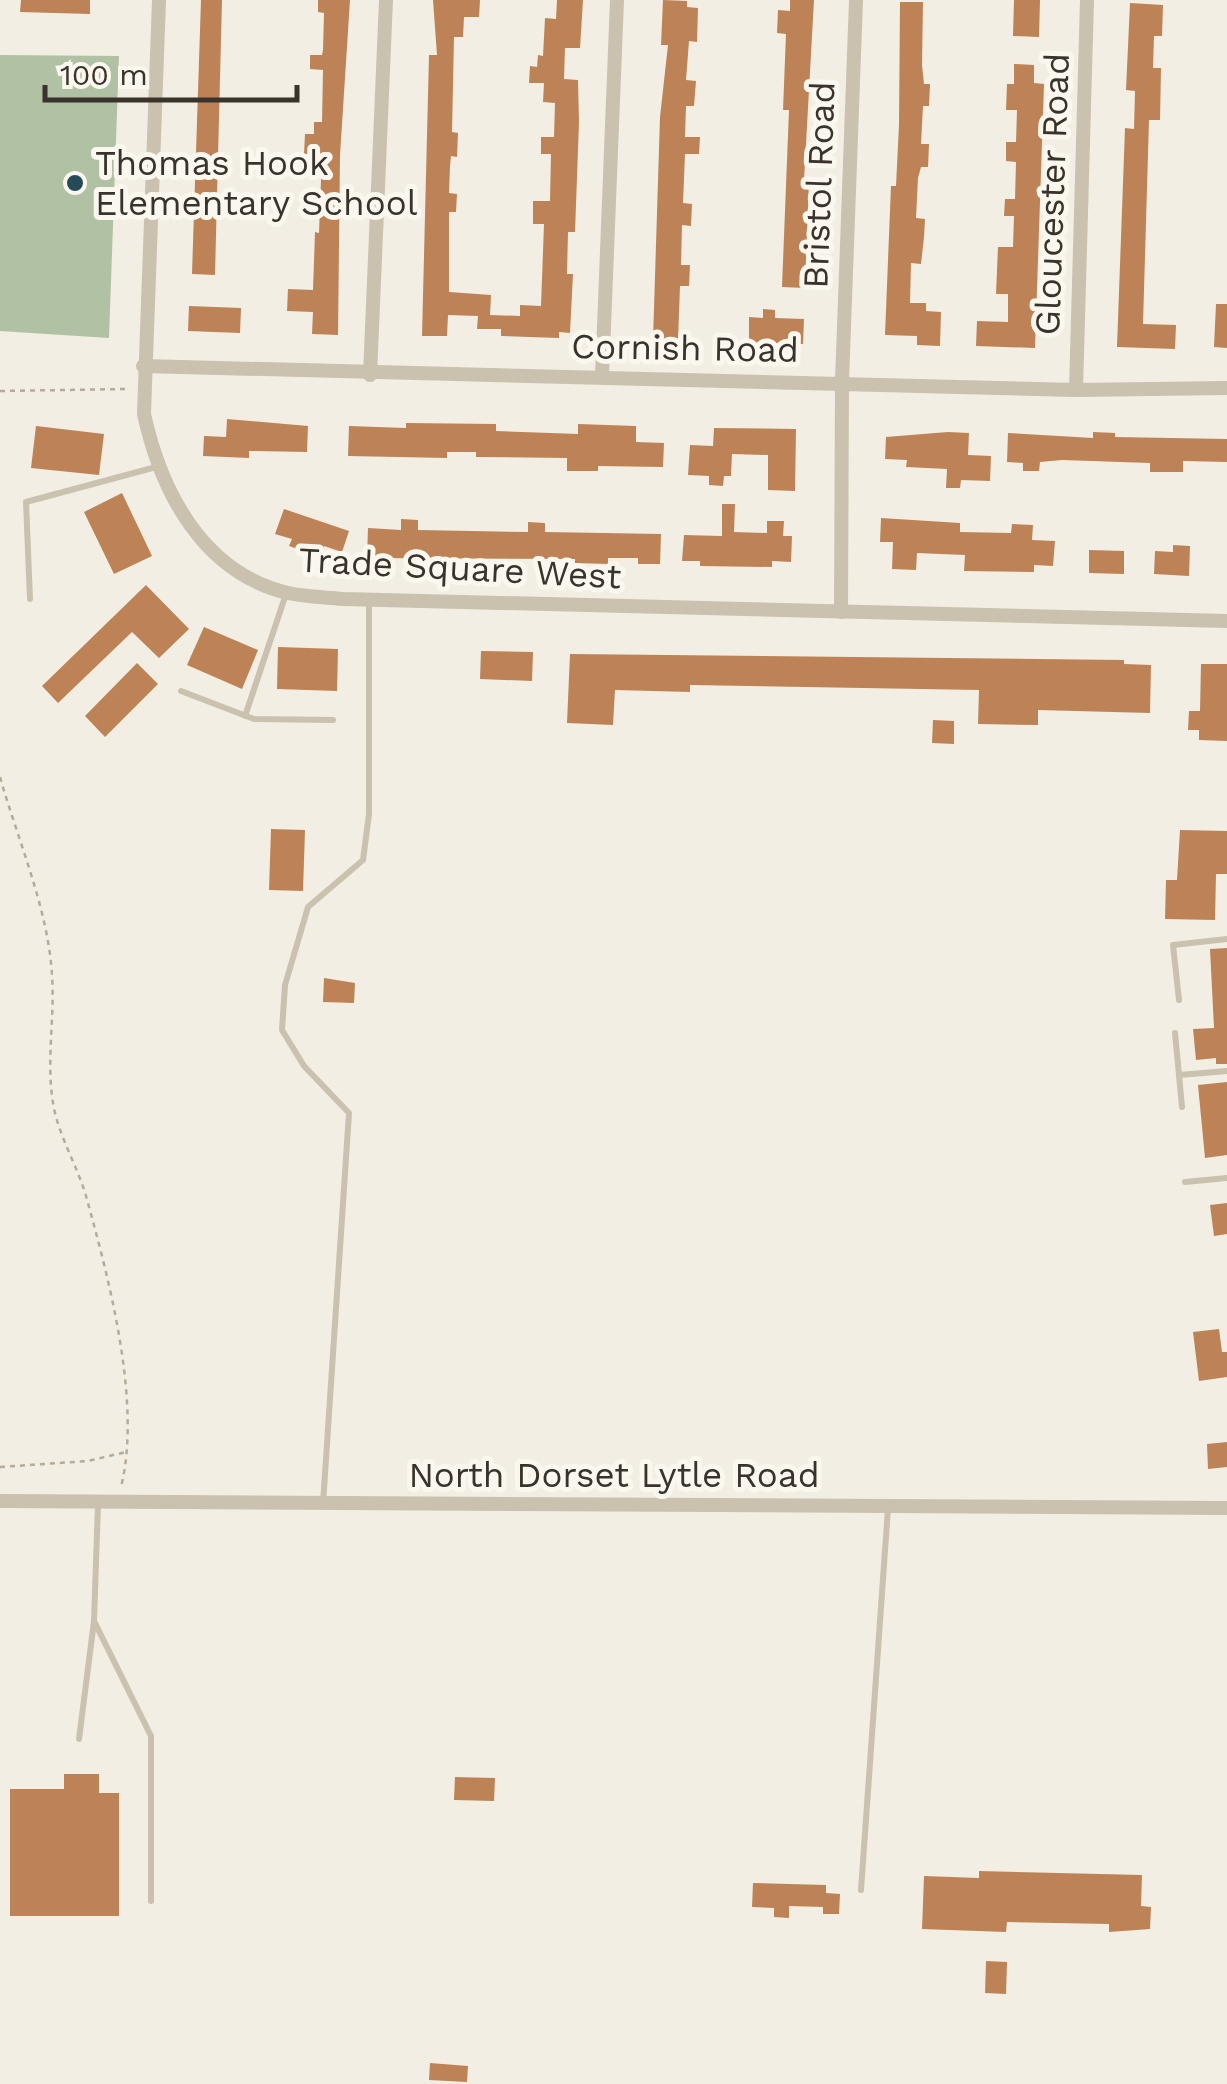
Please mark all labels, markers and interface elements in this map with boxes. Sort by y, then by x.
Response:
scale bar [45,40,298,102]
street label: Gloucester Road [1026,52,1078,336]
text: 100 m [60,57,148,92]
street label: Bristol Road [794,81,844,289]
place label: Thomas Hook Elementary School [95,142,418,224]
marker: Thomas Hook Elementary School [64,172,86,194]
street label: Cornish Road [571,325,799,371]
street label: Trade Square West [298,539,623,597]
street label: North Dorset Lytle Road [408,1454,820,1496]

